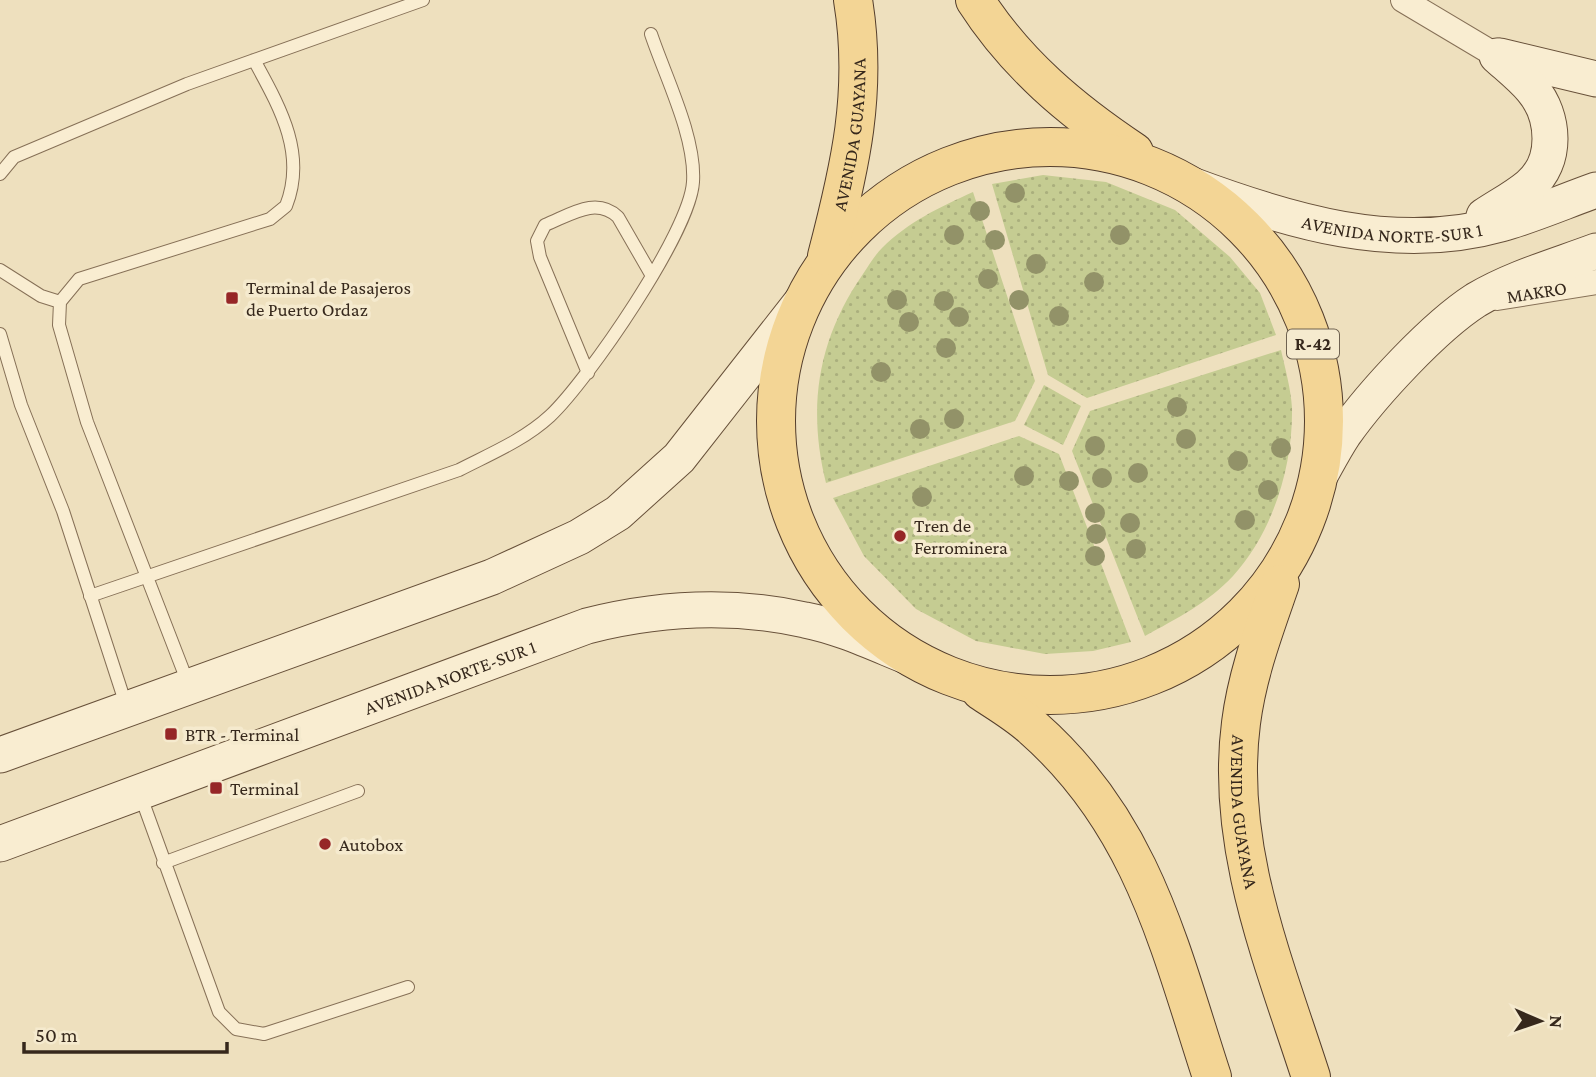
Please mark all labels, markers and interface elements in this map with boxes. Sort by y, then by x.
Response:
street label: AVENIDA GUAYANA [828,58,869,213]
street label: AVENIDA NORTE-SUR 1 [1300,210,1484,246]
street label: MAKRO [1505,276,1568,307]
place label: Terminal de Pasajeros de Puerto Ordaz [246,277,411,320]
marker: Terminal de Pasajeros de Puerto Ordaz [224,290,240,306]
road number: R-42 [1287,330,1339,358]
place label: Tren de Ferrominera [914,515,1008,558]
marker: Tren de Ferrominera [892,528,908,544]
street label: AVENIDA NORTE-SUR 1 [361,635,539,718]
place label: BTR - Terminal [185,724,299,745]
marker: BTR - Terminal [163,726,179,742]
street label: AVENIDA GUAYANA [1227,734,1263,891]
place label: Terminal [230,778,299,799]
marker: Terminal [208,780,224,796]
place label: Autobox [339,834,403,855]
marker: Autobox [317,836,333,852]
north arrow [1505,986,1575,1056]
scale bar [24,1010,228,1054]
text: N [1546,1015,1567,1028]
text: 50 m [35,1023,78,1047]

